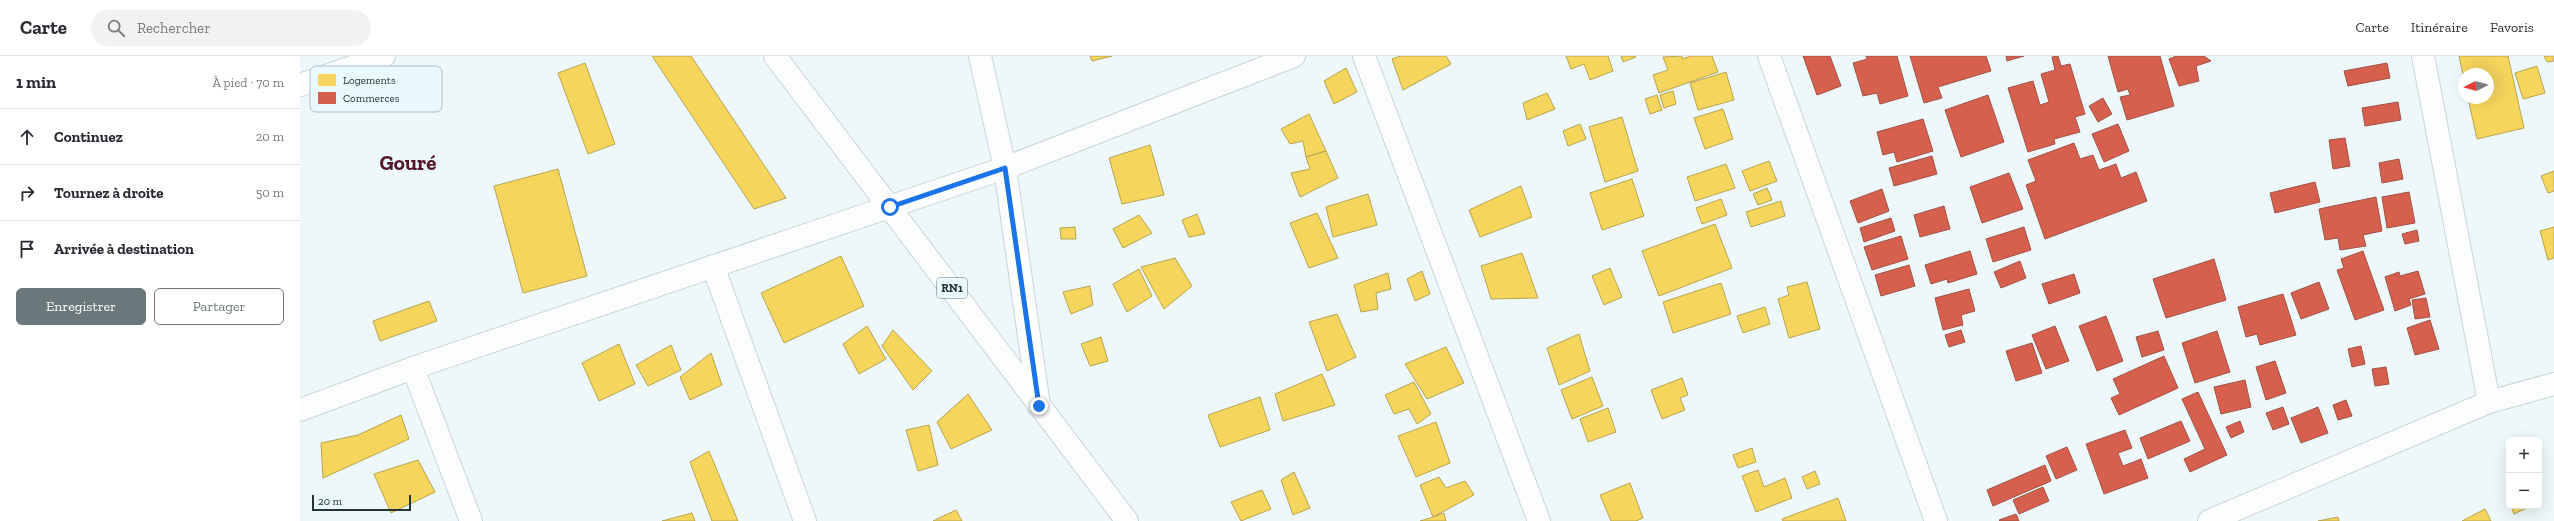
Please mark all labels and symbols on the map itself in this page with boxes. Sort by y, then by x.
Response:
legend [310,66,442,112]
north arrow [2458,68,2494,104]
text: Logements [343,74,396,87]
text: Commerces [343,92,400,105]
district label: Gouré [380,150,437,175]
route start [881,198,899,216]
road number: RN1 [937,278,967,298]
route end [1030,397,1048,415]
scale bar [312,493,411,512]

